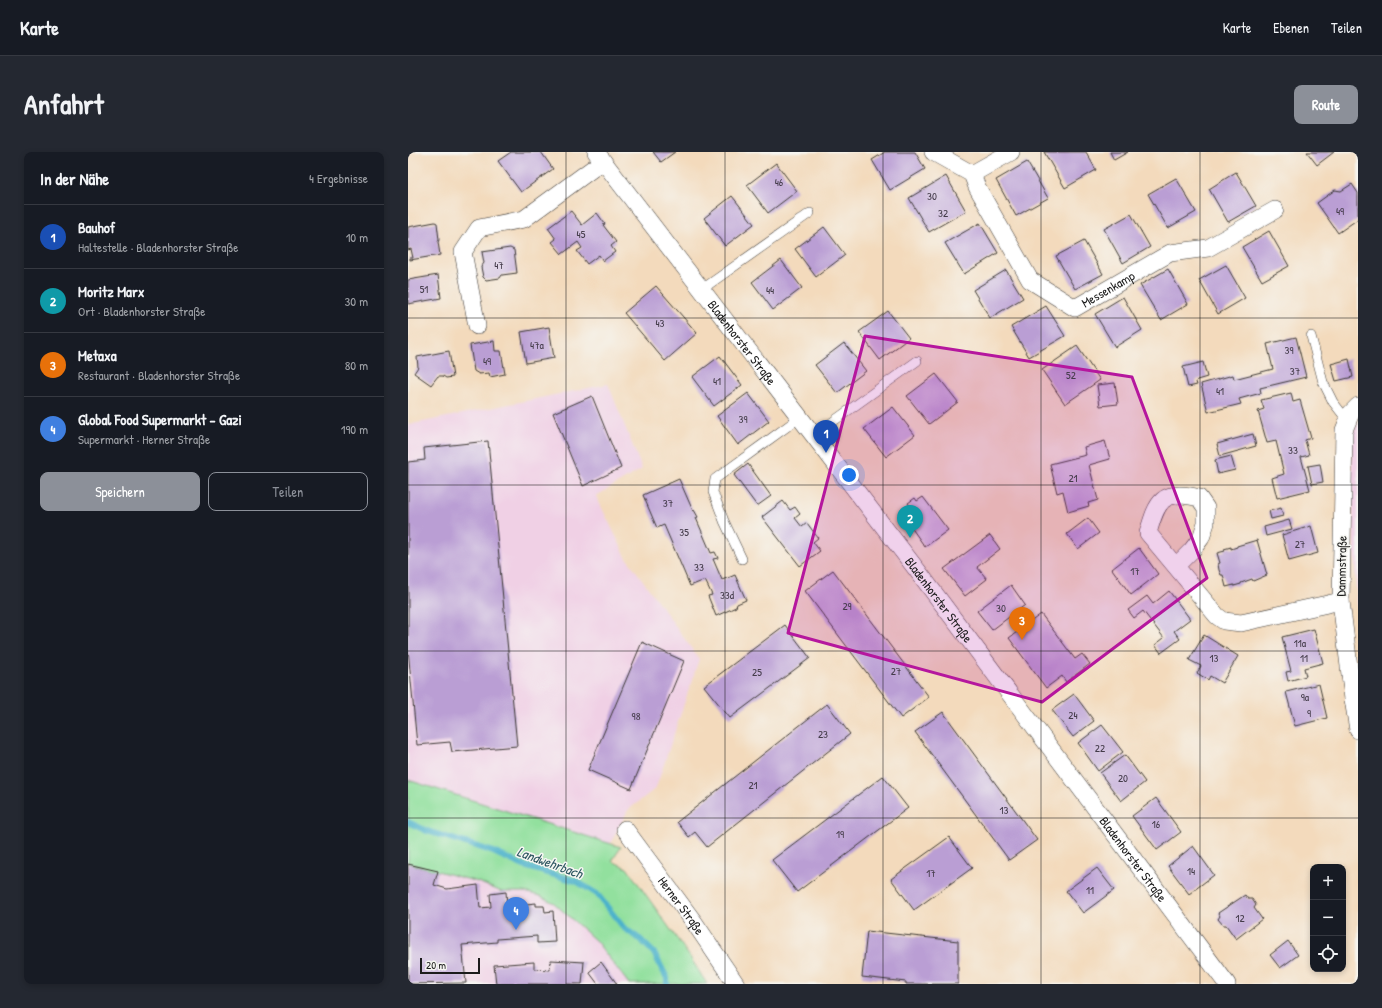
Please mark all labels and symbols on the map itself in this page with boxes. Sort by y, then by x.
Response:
house number: 46 [775,175,784,189]
house number: 30 [927,189,937,203]
house number: 49 [1336,204,1344,218]
house number: 32 [938,206,948,220]
house number: 45 [577,227,586,241]
house number: 47 [494,258,504,272]
street label: Messenkamp [1078,266,1138,312]
house number: 51 [420,282,428,296]
house number: 44 [766,283,774,297]
street label: Bladenhorster Straße [704,296,781,388]
house number: 43 [655,316,665,330]
house number: 47a [530,338,545,352]
house number: 39 [1285,343,1293,357]
house number: 49 [483,354,491,368]
house number: 37 [1290,364,1300,378]
house number: 52 [1066,368,1076,382]
house number: 41 [713,374,721,388]
house number: 41 [1216,384,1224,398]
house number: 39 [739,412,747,426]
pin: 1 [813,420,839,453]
house number: 33 [1288,443,1298,457]
your location [839,465,859,485]
house number: 21 [1068,471,1078,485]
house number: 37 [663,496,673,510]
pin: 2 [897,505,923,538]
house number: 35 [679,525,689,539]
street label: Dammstraße [1331,536,1351,596]
house number: 27 [1295,537,1305,551]
street label: Bladenhorster Straße [901,553,977,646]
house number: 33 [694,560,704,574]
house number: 17 [1130,564,1140,578]
house number: 33d [720,588,735,602]
house number: 29 [842,599,852,613]
house number: 30 [996,601,1006,615]
pin: 3 [1009,607,1035,640]
house number: 11a [1294,636,1307,650]
house number: 13 [1210,651,1219,665]
house number: 11 [1300,651,1308,665]
house number: 27 [891,664,901,678]
house number: 25 [752,665,762,679]
house number: 9a [1301,690,1310,704]
house number: 9 [1307,706,1311,720]
house number: 24 [1068,708,1078,722]
house number: 98 [632,709,641,723]
house number: 23 [818,727,828,741]
house number: 22 [1095,741,1105,755]
house number: 20 [1118,771,1128,785]
house number: 21 [748,778,758,792]
house number: 13 [1000,803,1009,817]
street label: Bladenhorster Straße [1095,813,1171,905]
house number: 16 [1152,817,1161,831]
house number: 19 [836,827,844,841]
water label: Landwehrbach [515,841,586,883]
house number: 14 [1187,864,1195,878]
house number: 17 [926,866,936,880]
street label: Herner Straße [654,873,709,938]
house number: 11 [1086,883,1094,897]
pin: 4 [503,897,529,930]
house number: 12 [1235,911,1245,925]
scale bar [420,956,480,975]

